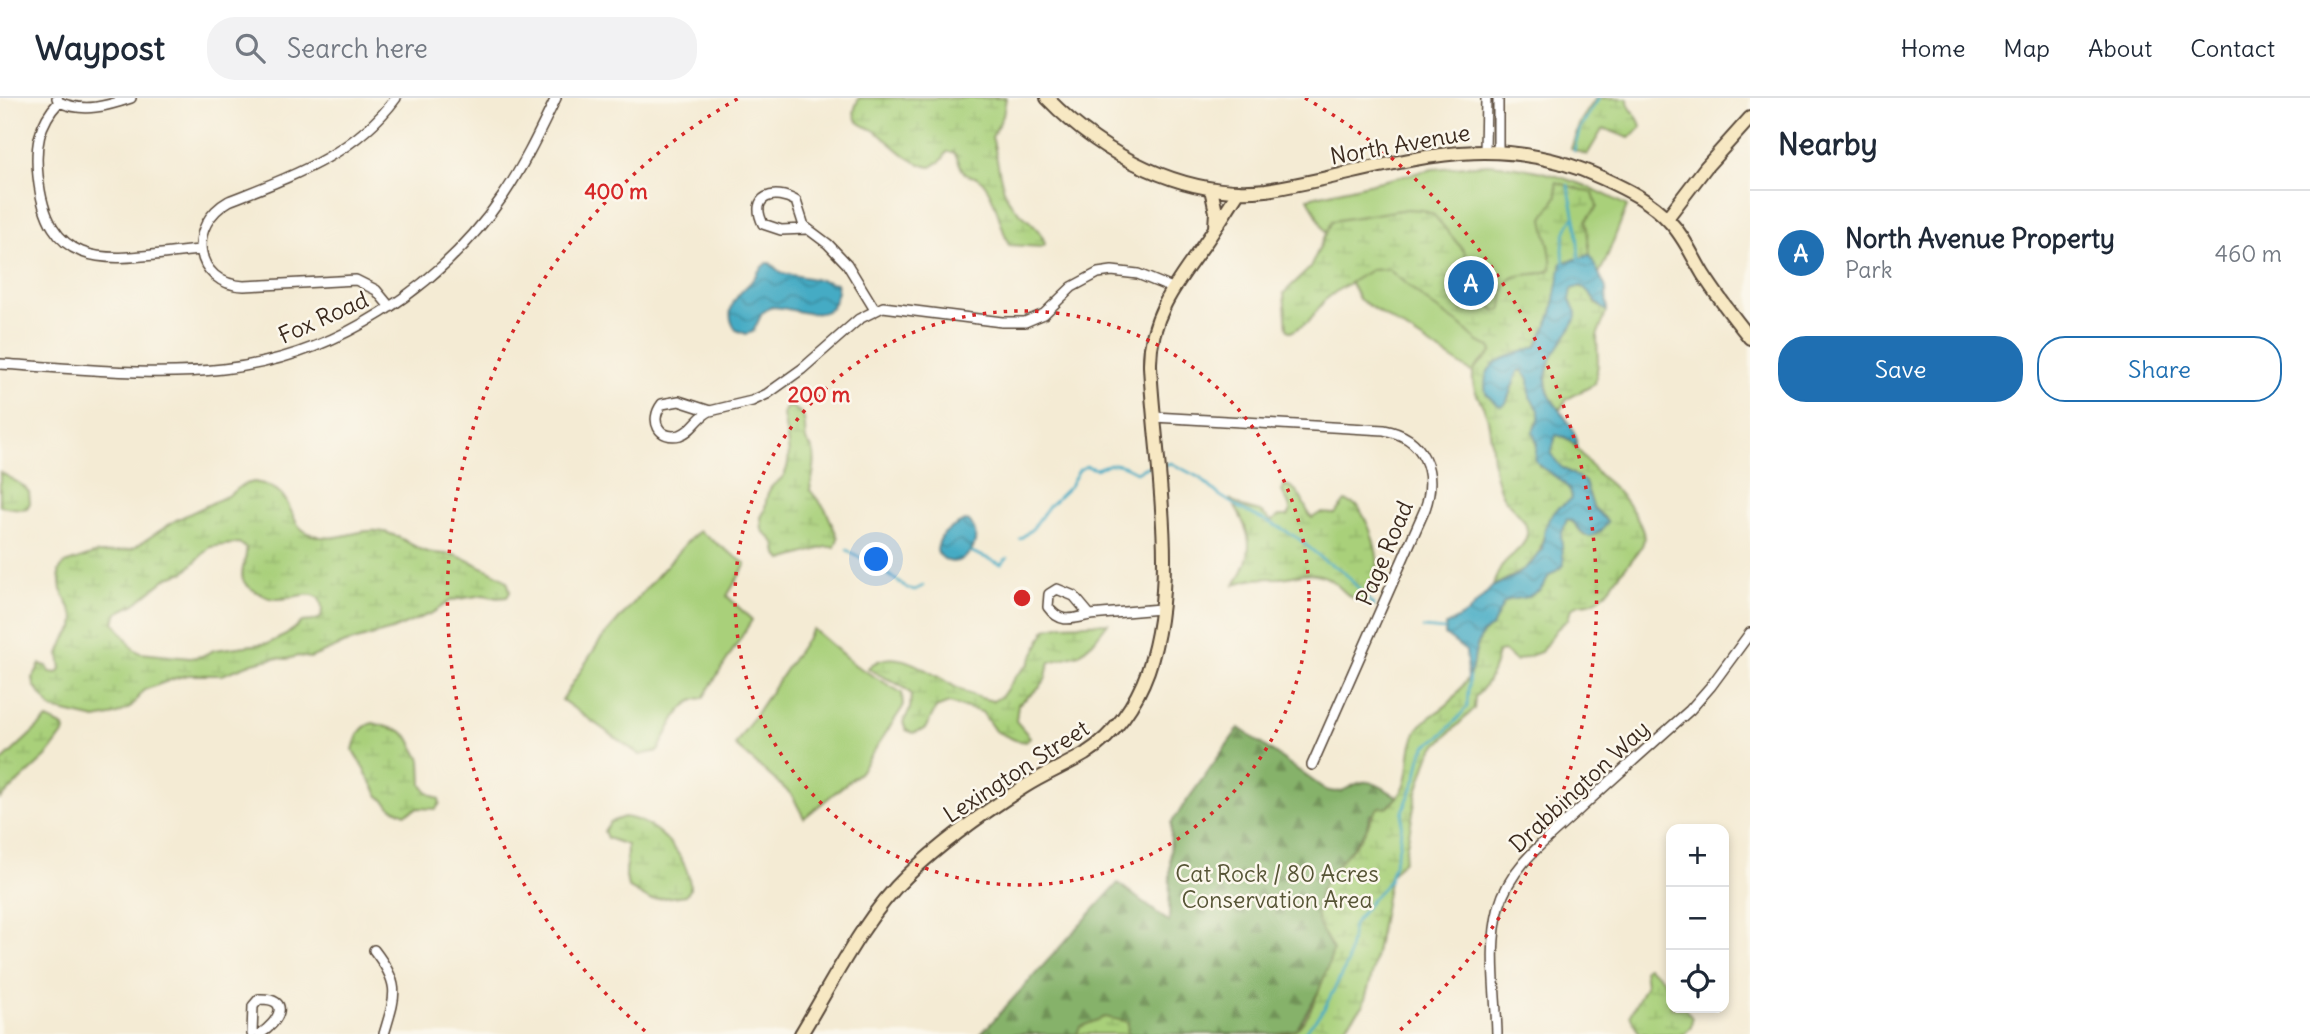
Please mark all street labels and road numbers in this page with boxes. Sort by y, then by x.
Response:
street label: North Avenue [1328,117,1472,171]
street label: Fox Road [274,284,372,350]
street label: Page Road [1349,496,1419,610]
street label: Lexington Street [938,713,1094,829]
street label: Drabbington Way [1503,714,1655,858]

